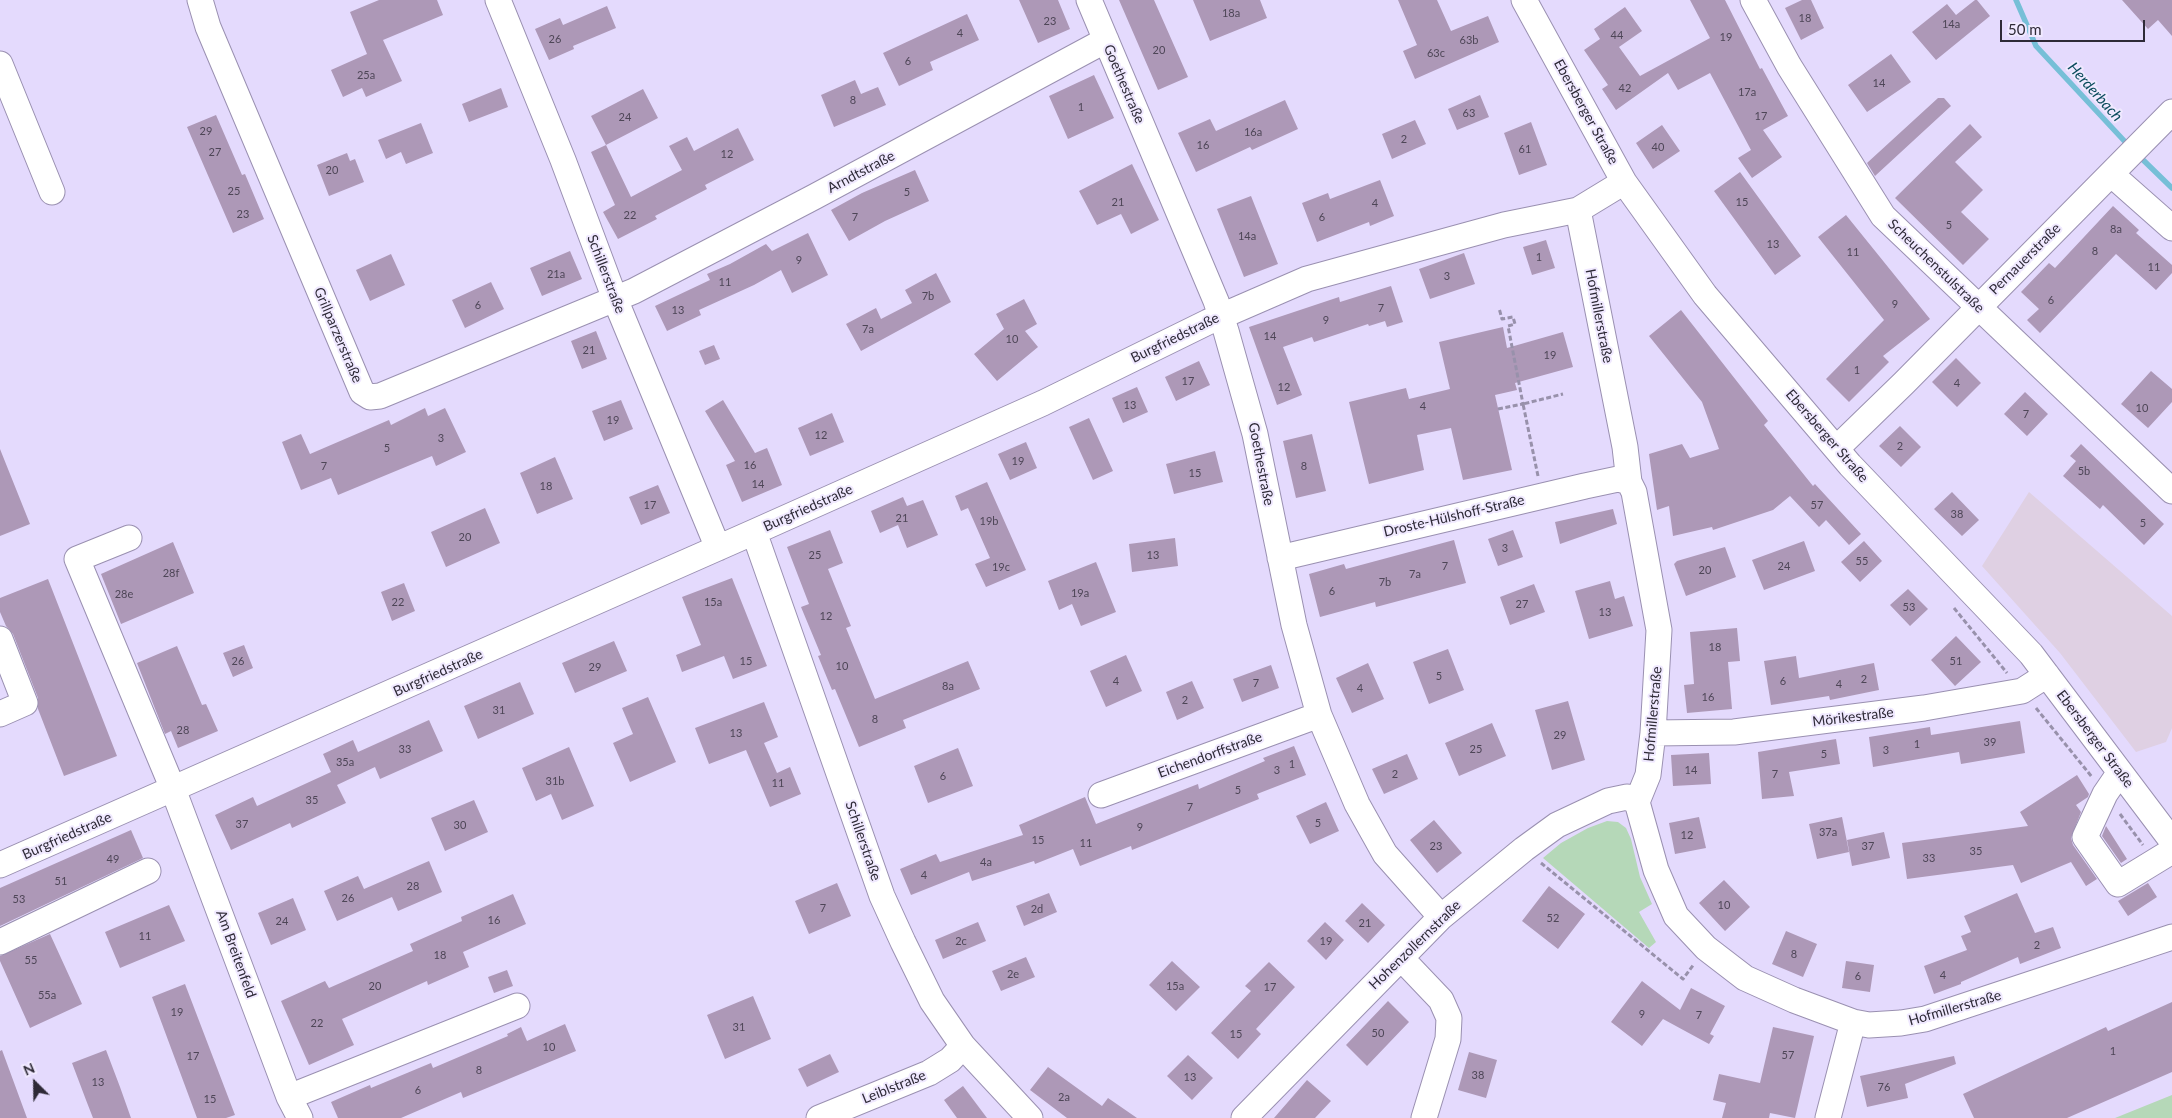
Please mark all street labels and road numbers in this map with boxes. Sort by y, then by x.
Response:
street label: Goethestraße [1100,42,1148,126]
street label: Ebersberger Straße [1550,57,1622,167]
street label: Arndtstraße [824,147,898,197]
street label: Scheuchenstulstraße [1884,216,1988,316]
street label: Pernauerstraße [1986,220,2064,298]
street label: Schillerstraße [583,232,629,316]
street label: Hofmillerstraße [1582,267,1616,365]
street label: Grillparzerstraße [310,285,366,385]
street label: Burgfriedstraße [1128,309,1222,367]
street label: Ebersberger Straße [1782,386,1872,486]
street label: Goethestraße [1245,421,1277,507]
street label: Burgfriedstraße [761,481,855,535]
street label: Droste-Hülshoff-Straße [1382,492,1526,540]
street label: Burgfriedstraße [391,646,485,700]
street label: Hofmillerstraße [1640,666,1666,762]
street label: Ebersberger Straße [2053,687,2137,791]
street label: Mörikestraße [1811,704,1895,730]
street label: Eichendorffstraße [1156,728,1264,782]
street label: Schillerstraße [842,799,884,883]
street label: Burgfriedstraße [20,809,114,863]
street label: Hohenzollernstraße [1366,897,1464,993]
street label: Am Breitenfeld [212,908,260,1000]
street label: Hofmillerstraße [1907,987,2003,1029]
street label: Leiblstraße [860,1067,928,1107]

